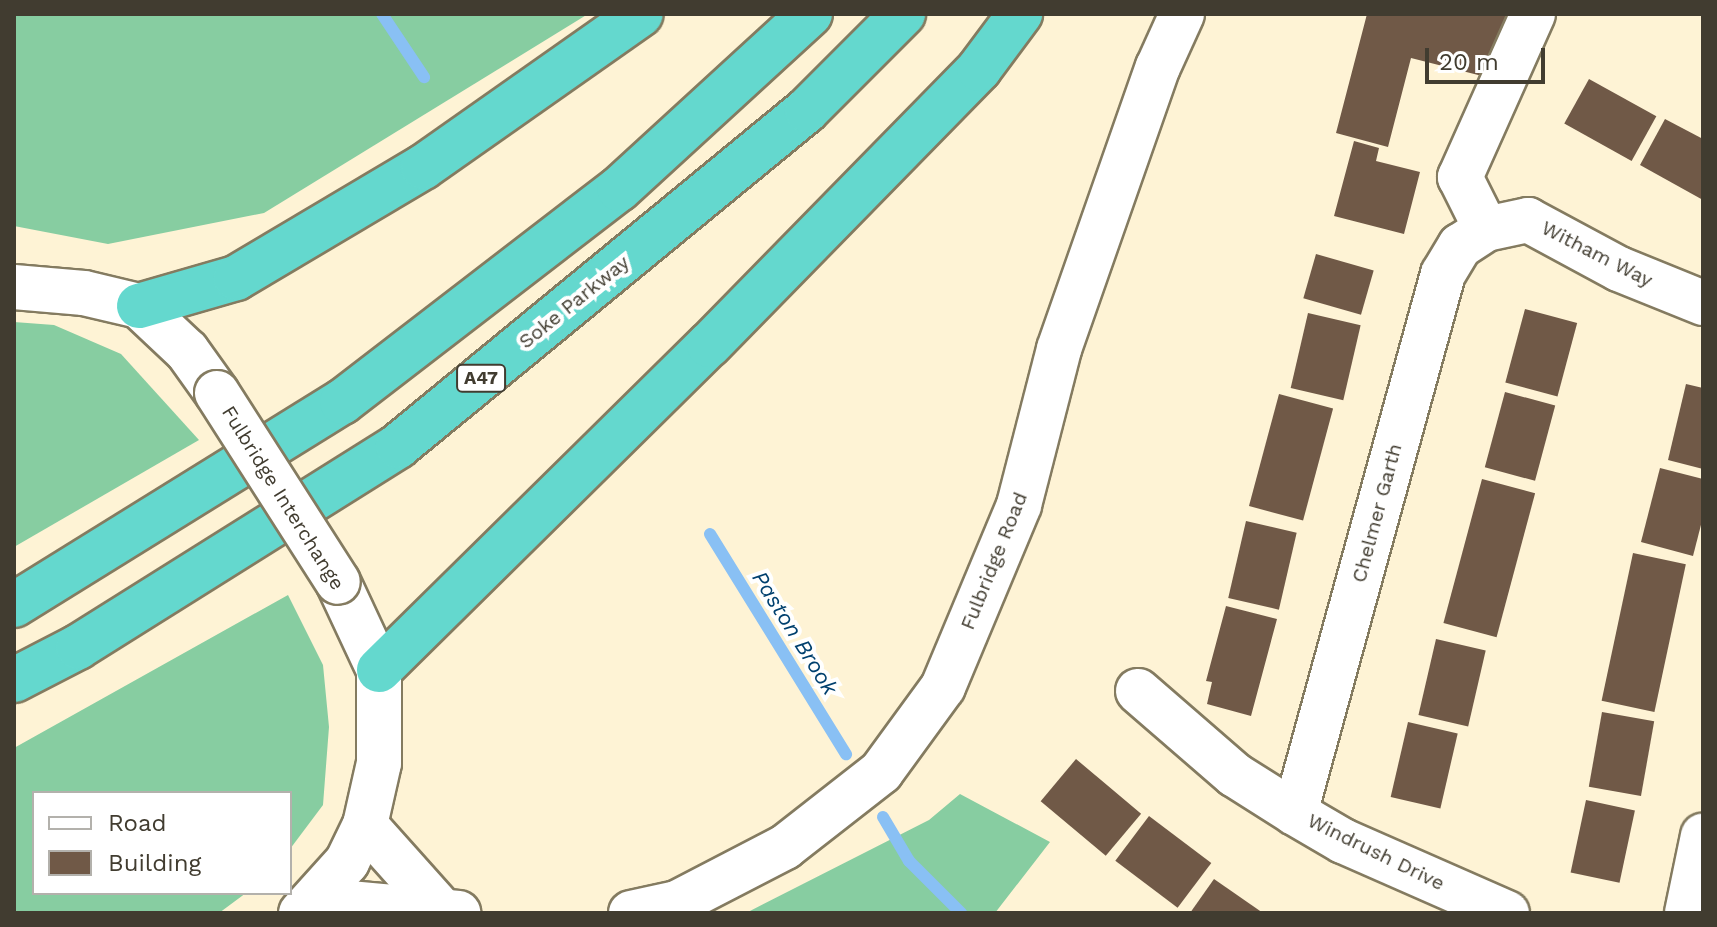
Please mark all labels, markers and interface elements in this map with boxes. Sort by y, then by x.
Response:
scale bar [1429,32,1549,82]
text: 20 m [1439,48,1499,76]
street label: Witham Way [1537,216,1657,292]
street label: Soke Parkway [514,250,634,354]
road number: A47 [455,364,507,392]
street label: Fulbridge Interchange [216,401,350,595]
street label: Chelmer Garth [1347,441,1407,585]
street label: Fulbridge Road [955,489,1033,633]
water label: Paston Brook [746,566,844,700]
legend [32,791,292,895]
street label: Windrush Drive [1304,808,1448,896]
text: Road [108,809,167,837]
text: Building [108,849,201,877]

